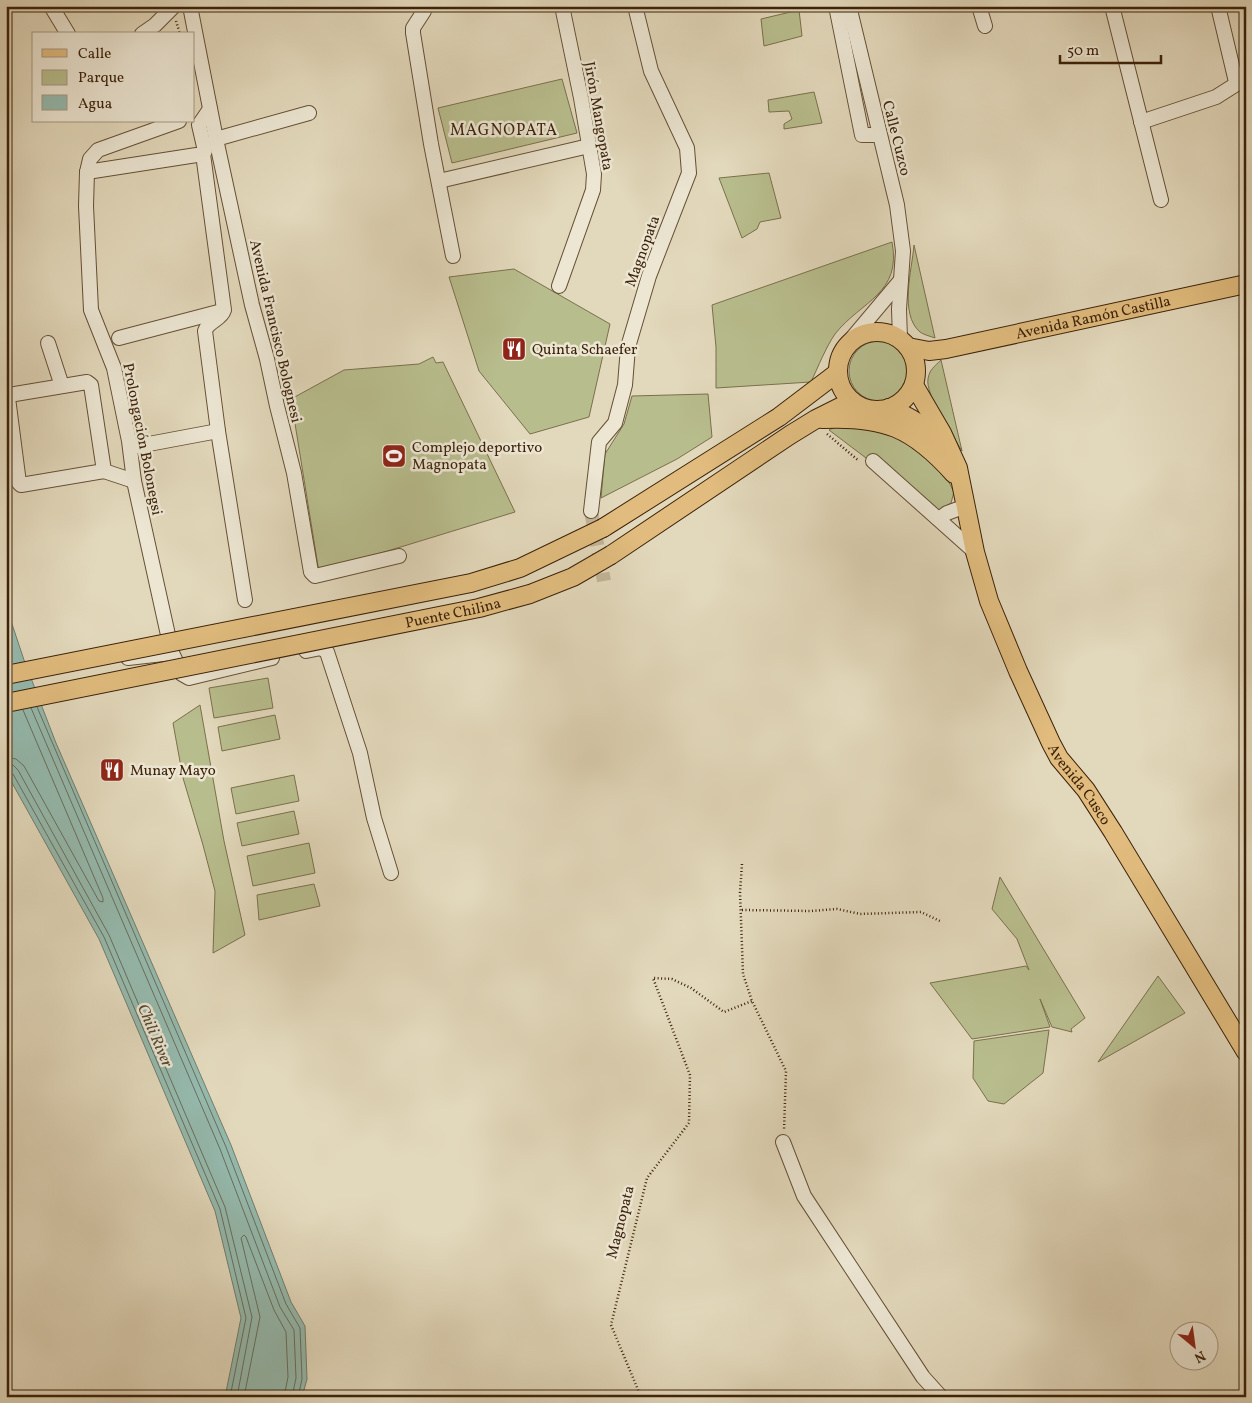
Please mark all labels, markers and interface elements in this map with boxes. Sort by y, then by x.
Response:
legend [32,32,195,122]
scale bar [1060,32,1161,64]
text: 50 m [1067,41,1099,62]
text: Calle [78,44,111,65]
street label: Jirón Mangopata [578,60,617,172]
text: Parque [78,68,124,89]
text: Agua [78,94,112,115]
street label: Calle Cuzco [876,99,915,178]
district label: MAGNOPATA [450,120,558,142]
street label: Magnopata [621,213,666,290]
street label: Avenida Francisco Bolognesi [243,238,306,425]
street label: Avenida Ramón Castilla [1014,292,1173,346]
restaurant icon: Quinta Schaefer [501,336,527,362]
place label: Quinta Schaefer [532,340,637,361]
street label: Prolongación Bolonegsi [116,361,167,517]
place label: Complejo deportivo Magnopata [412,438,542,476]
sports icon: Complejo deportivo Magnopata [381,443,407,469]
street label: Puente Chilina [404,593,504,635]
street label: Avenida Cusco [1041,741,1115,830]
restaurant icon: Munay Mayo [99,757,125,783]
place label: Munay Mayo [130,761,216,782]
water label: Chili River [131,1001,178,1072]
street label: Magnopata [602,1184,641,1261]
north arrow [1170,1320,1220,1370]
text: N [1191,1345,1209,1367]

